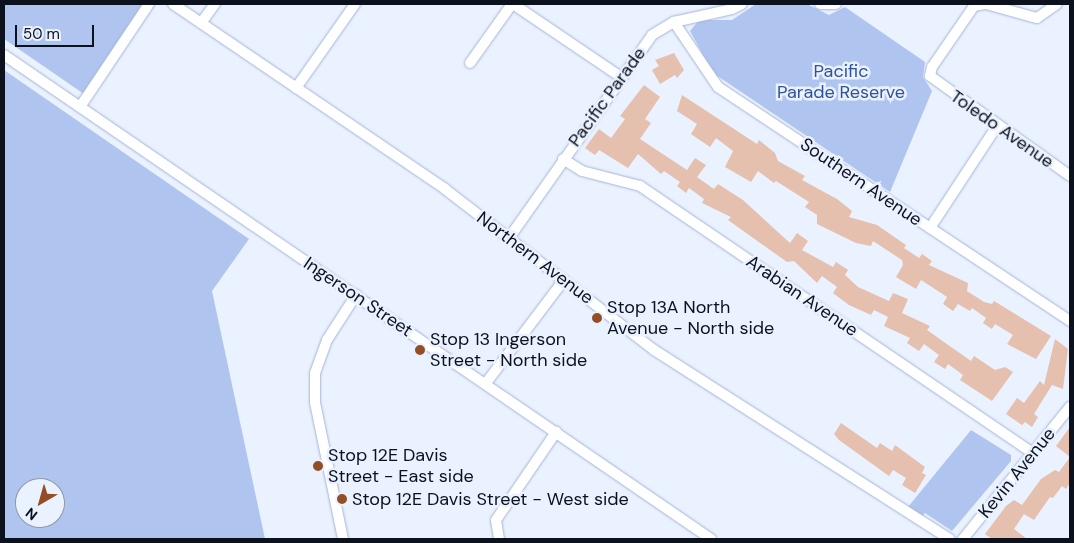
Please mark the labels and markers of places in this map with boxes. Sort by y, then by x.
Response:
place label: Stop 13A North Avenue - North side [607,297,774,340]
marker: Stop 13A North Avenue - North side [591,312,603,324]
place label: Stop 13 Ingerson Street - North side [430,329,587,372]
marker: Stop 13 Ingerson Street - North side [414,344,426,356]
place label: Stop 12E Davis Street - East side [328,445,474,488]
marker: Stop 12E Davis Street - East side [312,460,324,472]
place label: Stop 12E Davis Street - West side [352,488,629,510]
marker: Stop 12E Davis Street - West side [336,493,348,505]

